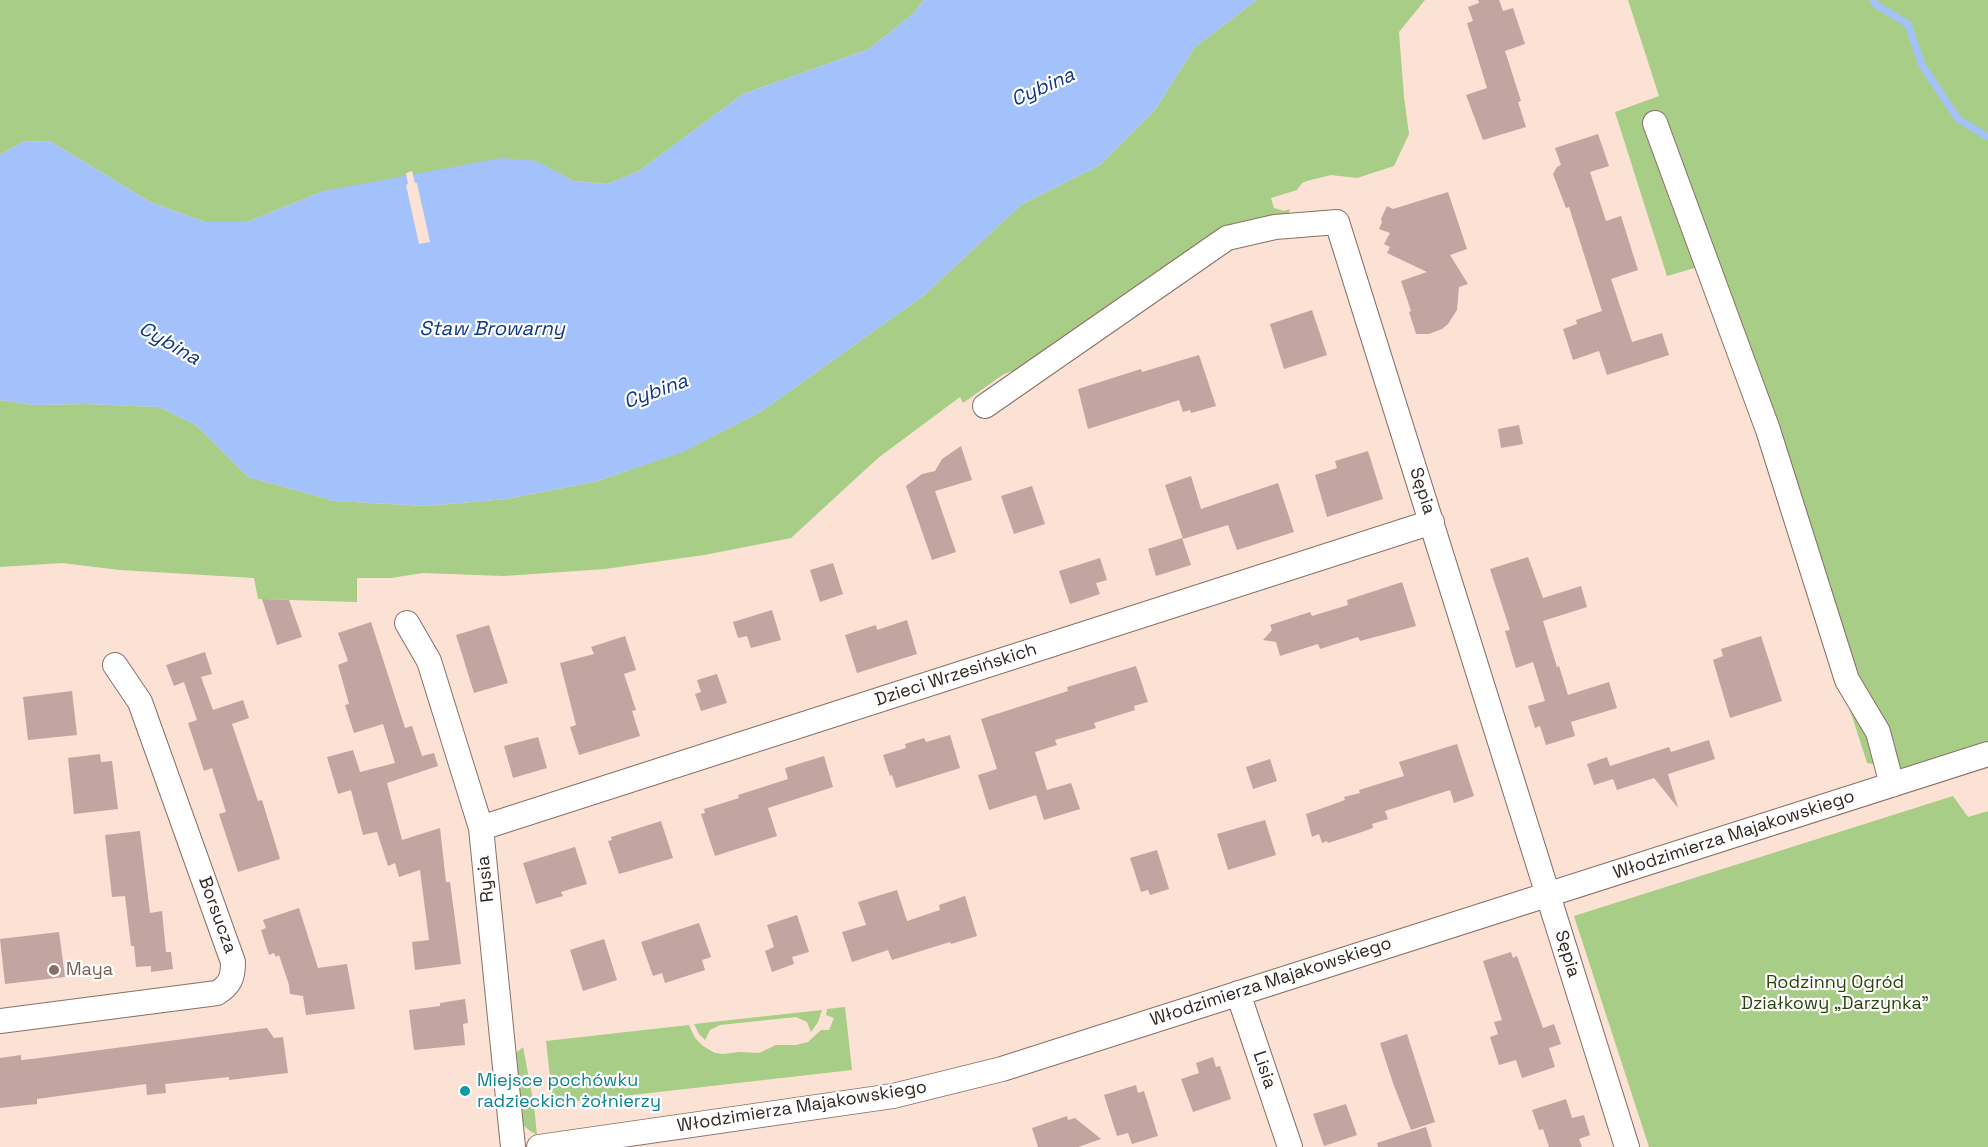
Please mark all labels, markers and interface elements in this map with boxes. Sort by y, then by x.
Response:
water label: Cybina [1008,63,1078,113]
water label: Cybina [134,317,204,371]
water label: Staw Browarny [419,318,565,342]
water label: Cybina [621,369,691,415]
street label: Sępia [1404,465,1440,517]
street label: Dzieci Wrzesińskich [872,639,1040,711]
street label: Włodzimierza Majakowskiego [1611,786,1857,884]
street label: Rysia [473,855,499,903]
street label: Borsucza [193,874,241,956]
street label: Sępia [1550,928,1584,980]
street label: Włodzimierza Majakowskiego [1148,933,1394,1031]
place label: Maya [66,959,113,981]
marker: Maya [47,963,61,977]
park label: Rodzinny Ogród Działkowy „Darzynka” [1741,972,1929,1014]
street label: Lisia [1248,1048,1280,1092]
place label: Miejsce pochówku radzieckich żołnierzy [477,1070,661,1112]
street label: Włodzimierza Majakowskiego [676,1077,928,1137]
marker: Miejsce pochówku radzieckich żołnierzy [458,1084,472,1098]

